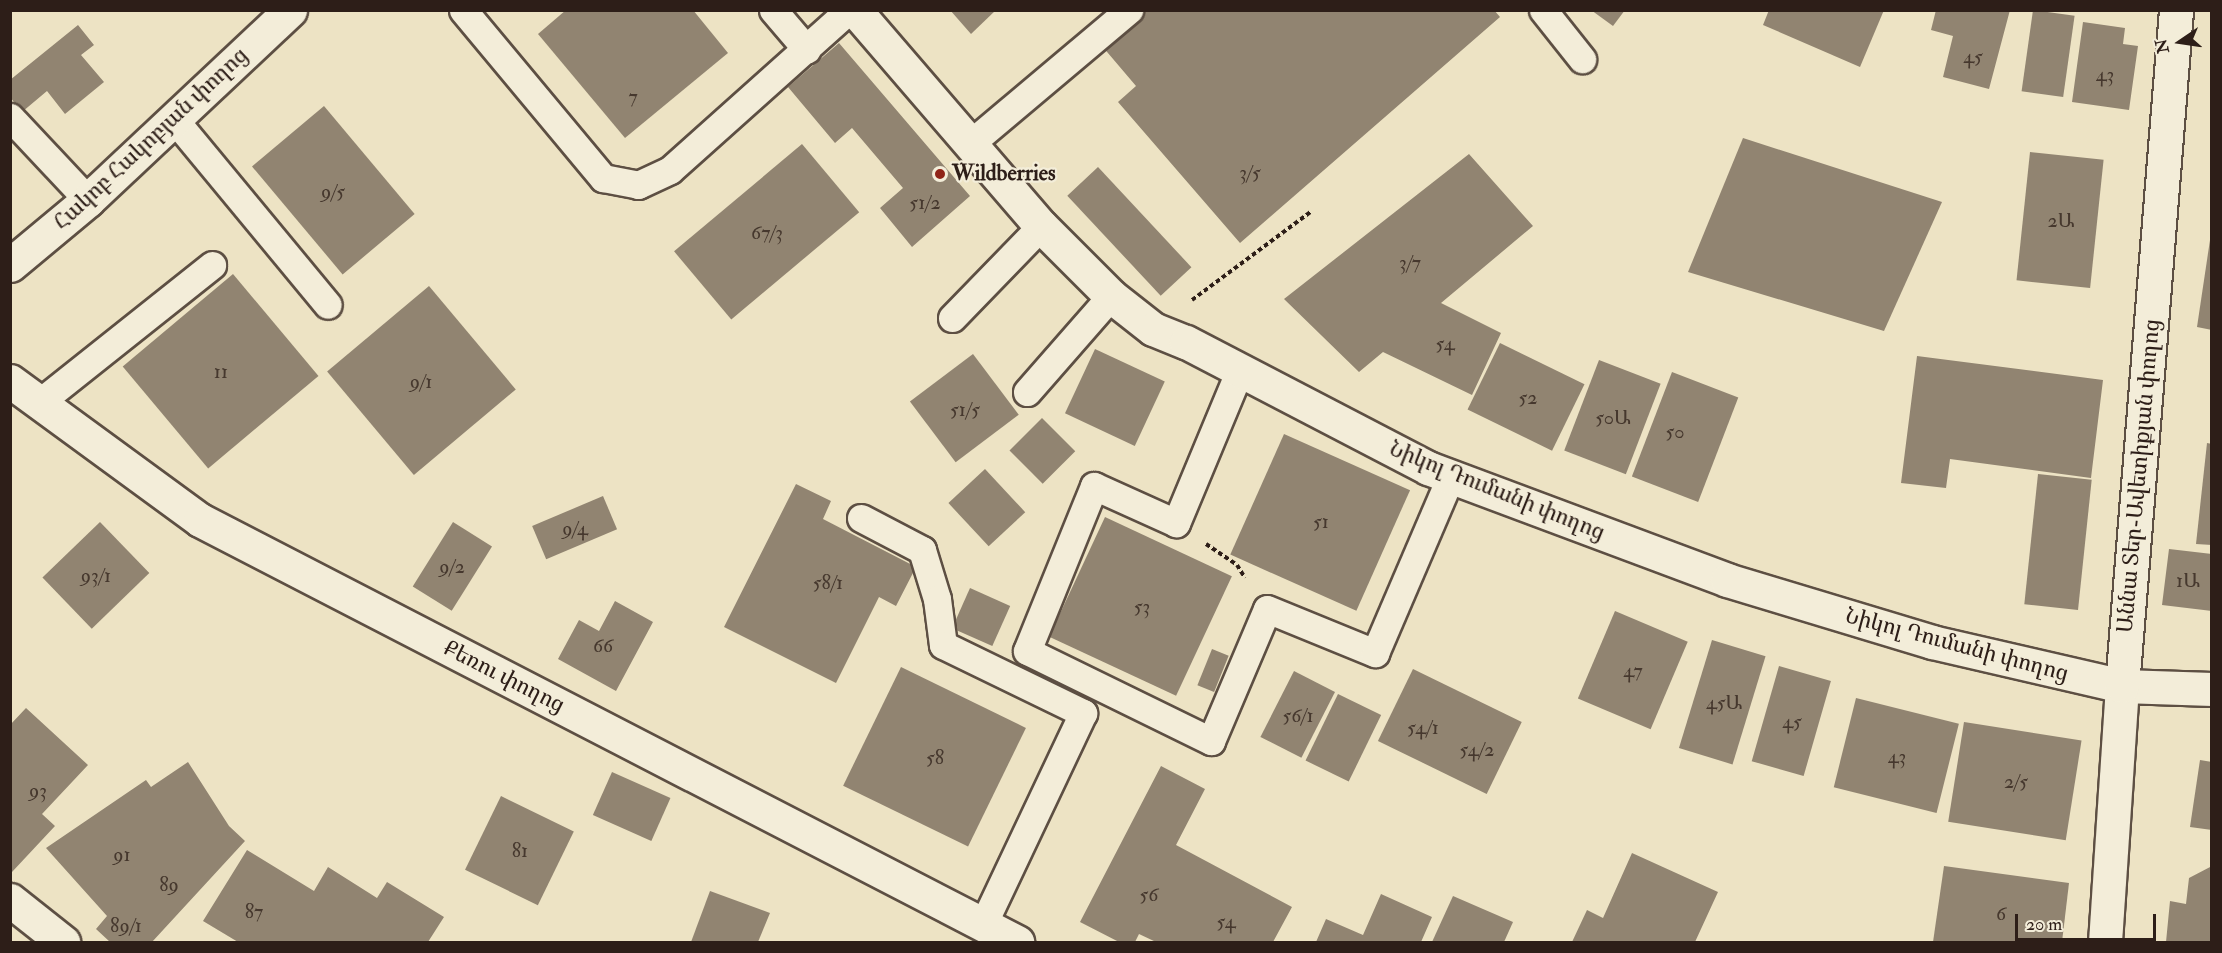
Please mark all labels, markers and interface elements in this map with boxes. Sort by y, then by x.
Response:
north arrow [2150,12,2210,72]
text: N [2151,37,2174,55]
street label: Հակոբ Հակոբյան փողոց [48,42,254,236]
house number: 45 [1963,44,1983,68]
house number: 43 [2096,62,2114,86]
house number: 7 [628,84,638,108]
house number: 3/5 [1239,160,1261,184]
place label: Wildberries [952,161,1055,187]
marker: Wildberries [933,167,947,181]
house number: 9/5 [321,179,345,203]
house number: 51/2 [909,190,941,214]
house number: 2Ա [2048,208,2074,232]
house number: 67/3 [751,220,783,244]
house number: 3/7 [1399,250,1421,274]
street label: Աննա Տեր-Ավետիքյան փողոց [2112,318,2166,634]
house number: 54 [1435,331,1455,355]
house number: 11 [214,359,228,383]
house number: 9/1 [410,369,432,393]
house number: 52 [1519,385,1537,409]
house number: 51/5 [950,397,980,421]
house number: 50Ա [1595,405,1631,429]
house number: 50 [1666,419,1684,443]
street label: Նիկոլ Դումանի փողոց [1386,436,1608,546]
house number: 51 [1313,509,1329,533]
house number: 9/4 [562,516,588,540]
house number: 9/2 [439,554,465,578]
house number: 93/1 [81,563,111,587]
house number: 1Ա [2176,568,2200,592]
house number: 58/1 [813,570,843,594]
house number: 53 [1134,594,1150,618]
street label: Նիկոլ Դումանի փողոց [1843,603,2071,687]
house number: 66 [593,633,613,657]
street label: Քեռու փողոց [439,635,569,719]
house number: 47 [1623,658,1643,682]
house number: 45Ա [1706,690,1742,714]
house number: 56/1 [1282,703,1314,727]
house number: 45 [1782,709,1802,733]
house number: 54/1 [1407,715,1439,739]
house number: 54/2 [1460,737,1494,761]
house number: 43 [1888,744,1906,768]
house number: 58 [926,745,944,769]
house number: 2/5 [2004,769,2028,793]
house number: 93 [29,778,47,802]
house number: 81 [512,838,528,862]
house number: 91 [113,842,131,866]
house number: 89 [159,872,179,896]
house number: 56 [1140,882,1158,906]
house number: 87 [245,899,263,923]
house number: 6 [1996,901,2006,925]
scale bar [2018,902,2159,940]
house number: 54 [1216,909,1236,933]
house number: 89/1 [110,913,142,937]
text: 20 m [2026,913,2062,936]

